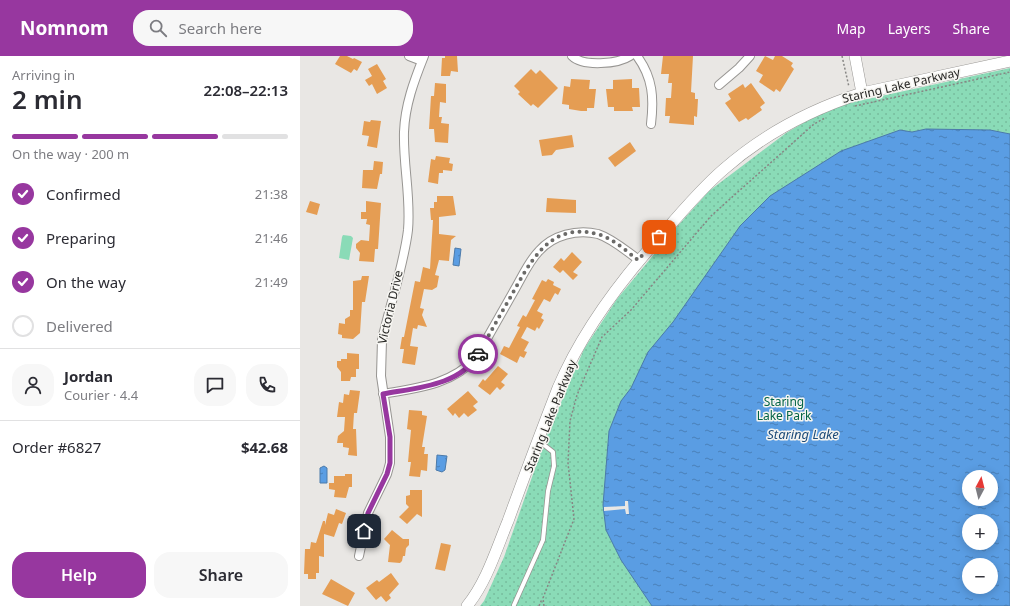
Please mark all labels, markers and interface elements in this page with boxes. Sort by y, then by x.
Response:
search box [133,10,413,46]
text: Nomnom [20,15,109,41]
icon: search [147,17,169,39]
text: Search here [179,18,262,38]
text: Map [837,19,866,38]
text: Layers [888,19,930,38]
text: Share [952,19,990,38]
street label: Staring Lake Parkway [840,63,963,107]
text: Arriving in [12,66,75,84]
text: 22:08–22:13 [204,80,288,100]
text: 2 min [12,81,83,117]
text: On the way · 200 m [12,145,129,163]
icon: check [12,183,34,205]
text: Confirmed [46,184,121,204]
text: 21:38 [255,185,288,203]
pin [642,220,676,254]
icon: bag [648,226,670,248]
icon: check [12,227,34,249]
text: Preparing [46,228,116,248]
text: 21:46 [255,229,288,247]
street label: Victoria Drive [373,268,407,346]
icon: check [12,271,34,293]
text: On the way [46,272,126,292]
text: 21:49 [255,273,288,291]
text: Delivered [46,316,113,336]
courier [458,334,498,374]
icon: car [467,343,489,365]
street label: Staring Lake Parkway [520,356,581,475]
button: person [12,364,54,406]
button: chat [194,364,236,406]
button: phone [246,364,288,406]
text: Jordan [64,366,113,386]
text: Courier · 4.4 [64,386,138,404]
park label: Staring Lake Park [757,393,812,424]
water label: Staring Lake [767,425,839,443]
text: Order #6827 [12,437,101,457]
text: $42.68 [241,437,288,457]
north arrow [962,470,998,506]
map controls [962,470,998,594]
pin [347,514,381,548]
button: + [962,514,998,550]
icon: home [353,520,375,542]
button: Help [12,552,146,598]
button: Share [154,552,288,598]
button: − [962,558,998,594]

